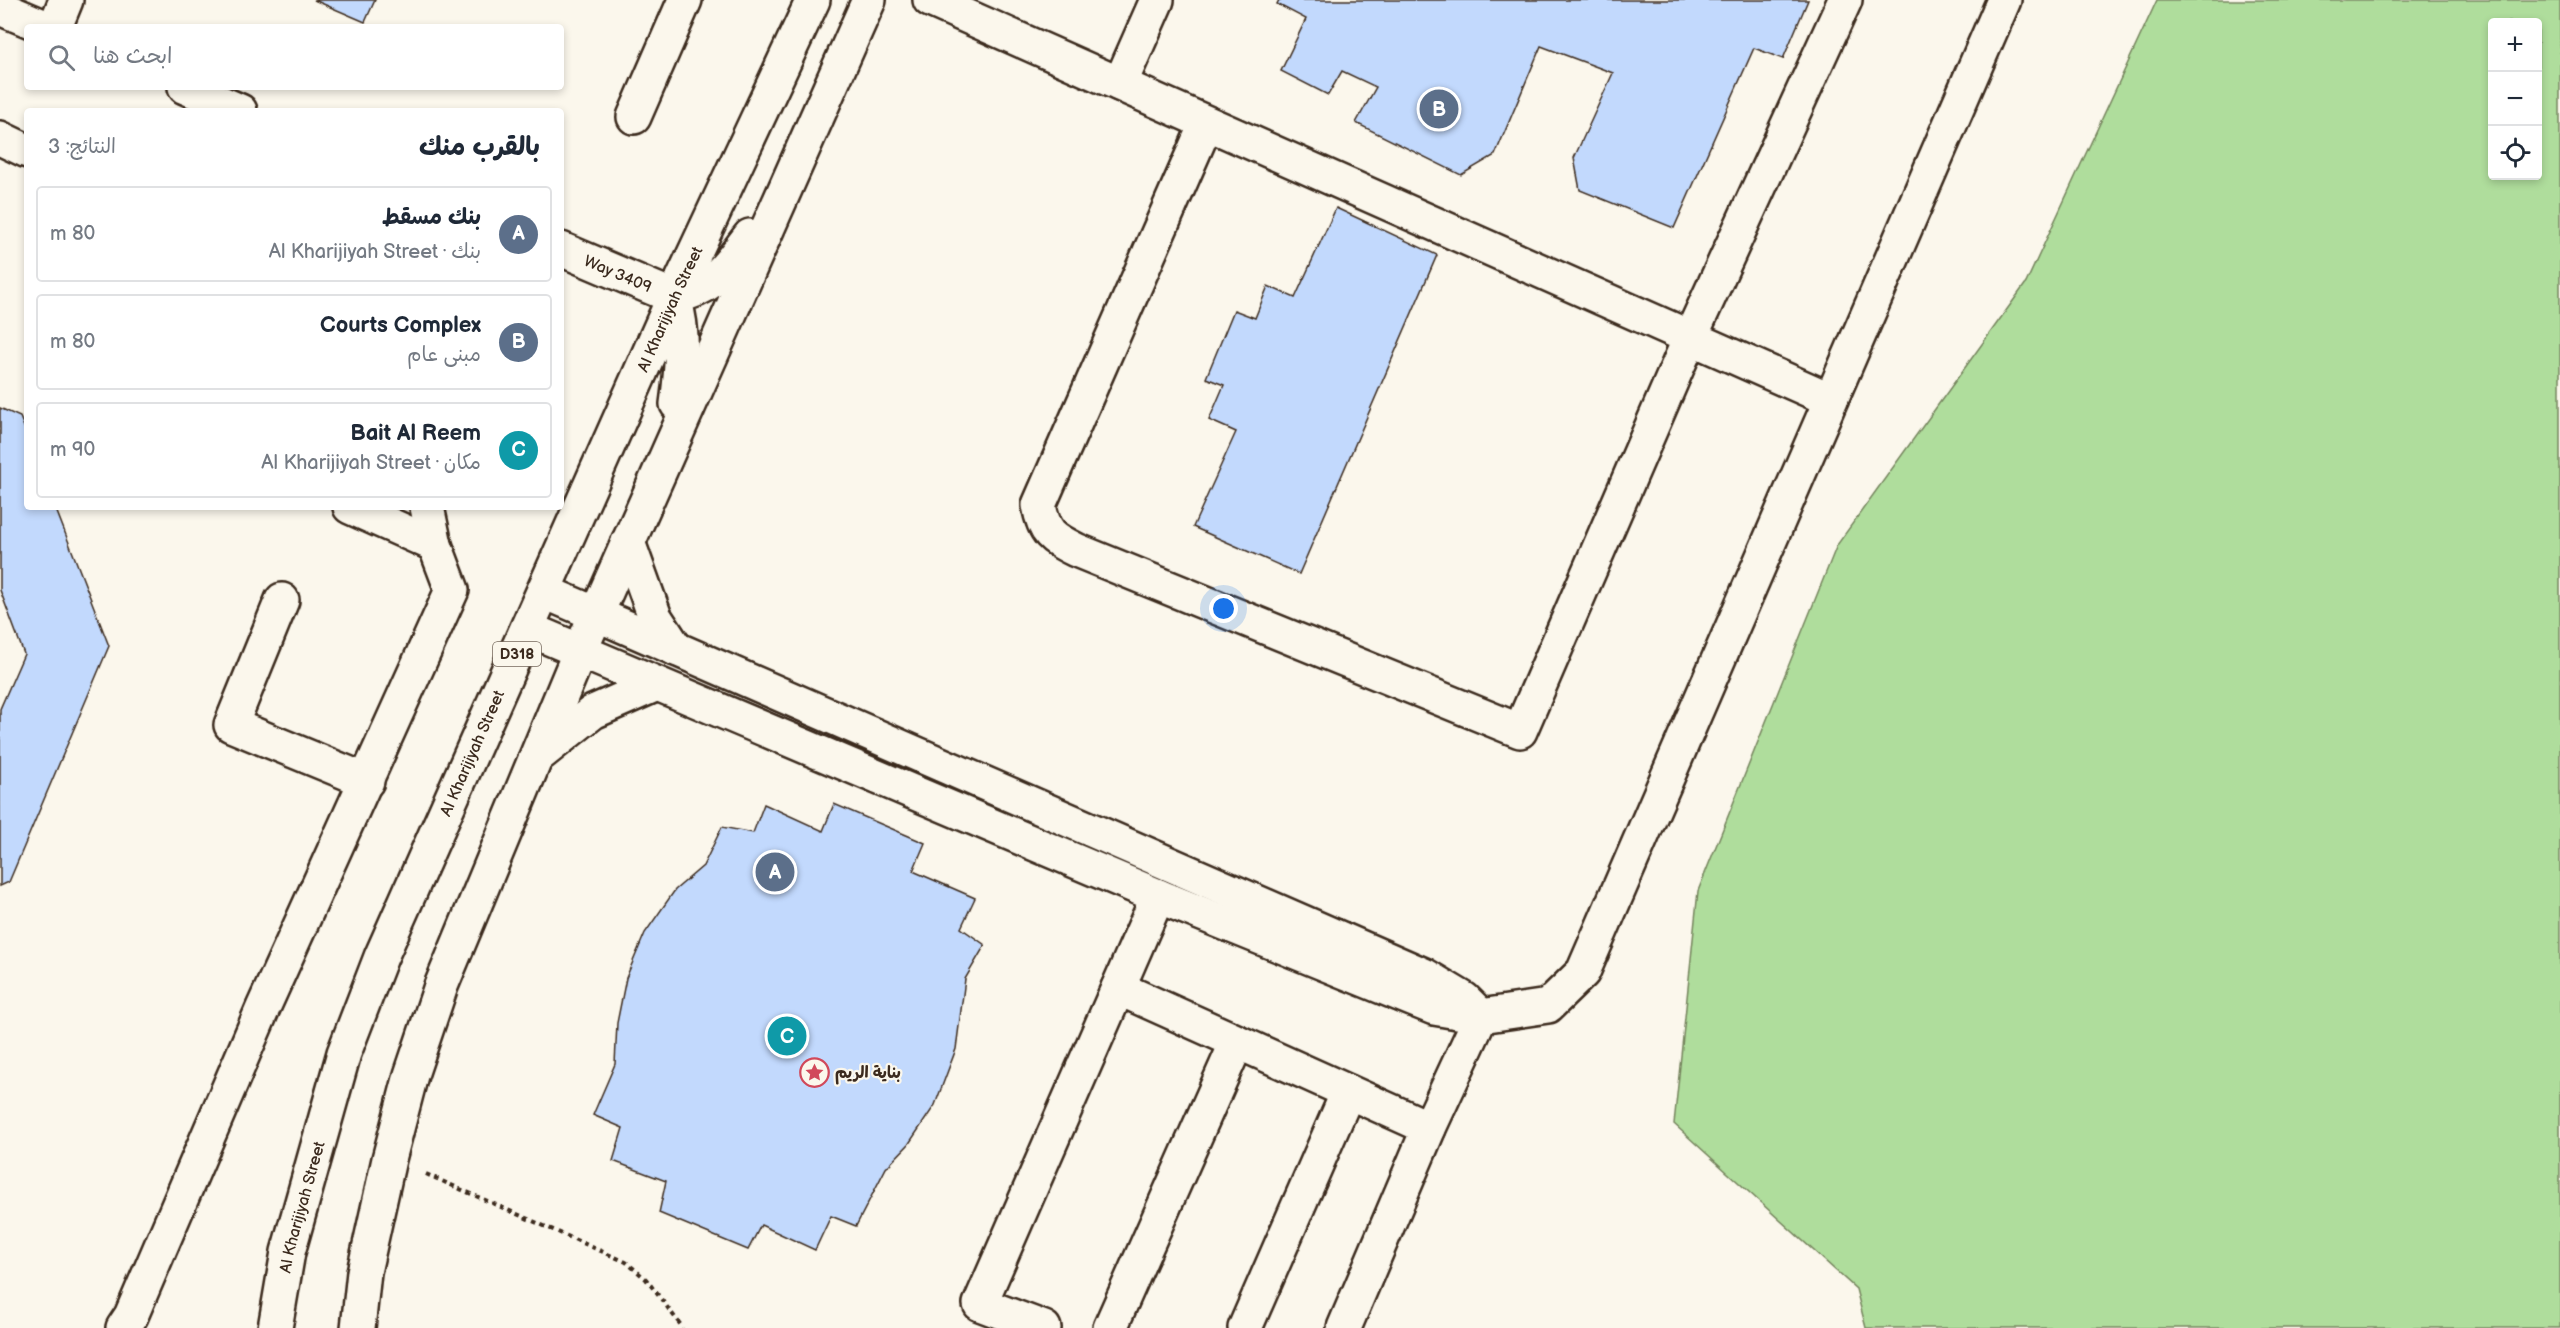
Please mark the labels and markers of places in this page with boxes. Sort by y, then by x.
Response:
pin: B [1420,86,1458,132]
pin: A [756,850,794,894]
pin: C [768,1014,806,1058]
place icon: بناية الريم [798,1056,830,1088]
place label: بناية الريم [835,1064,901,1085]

